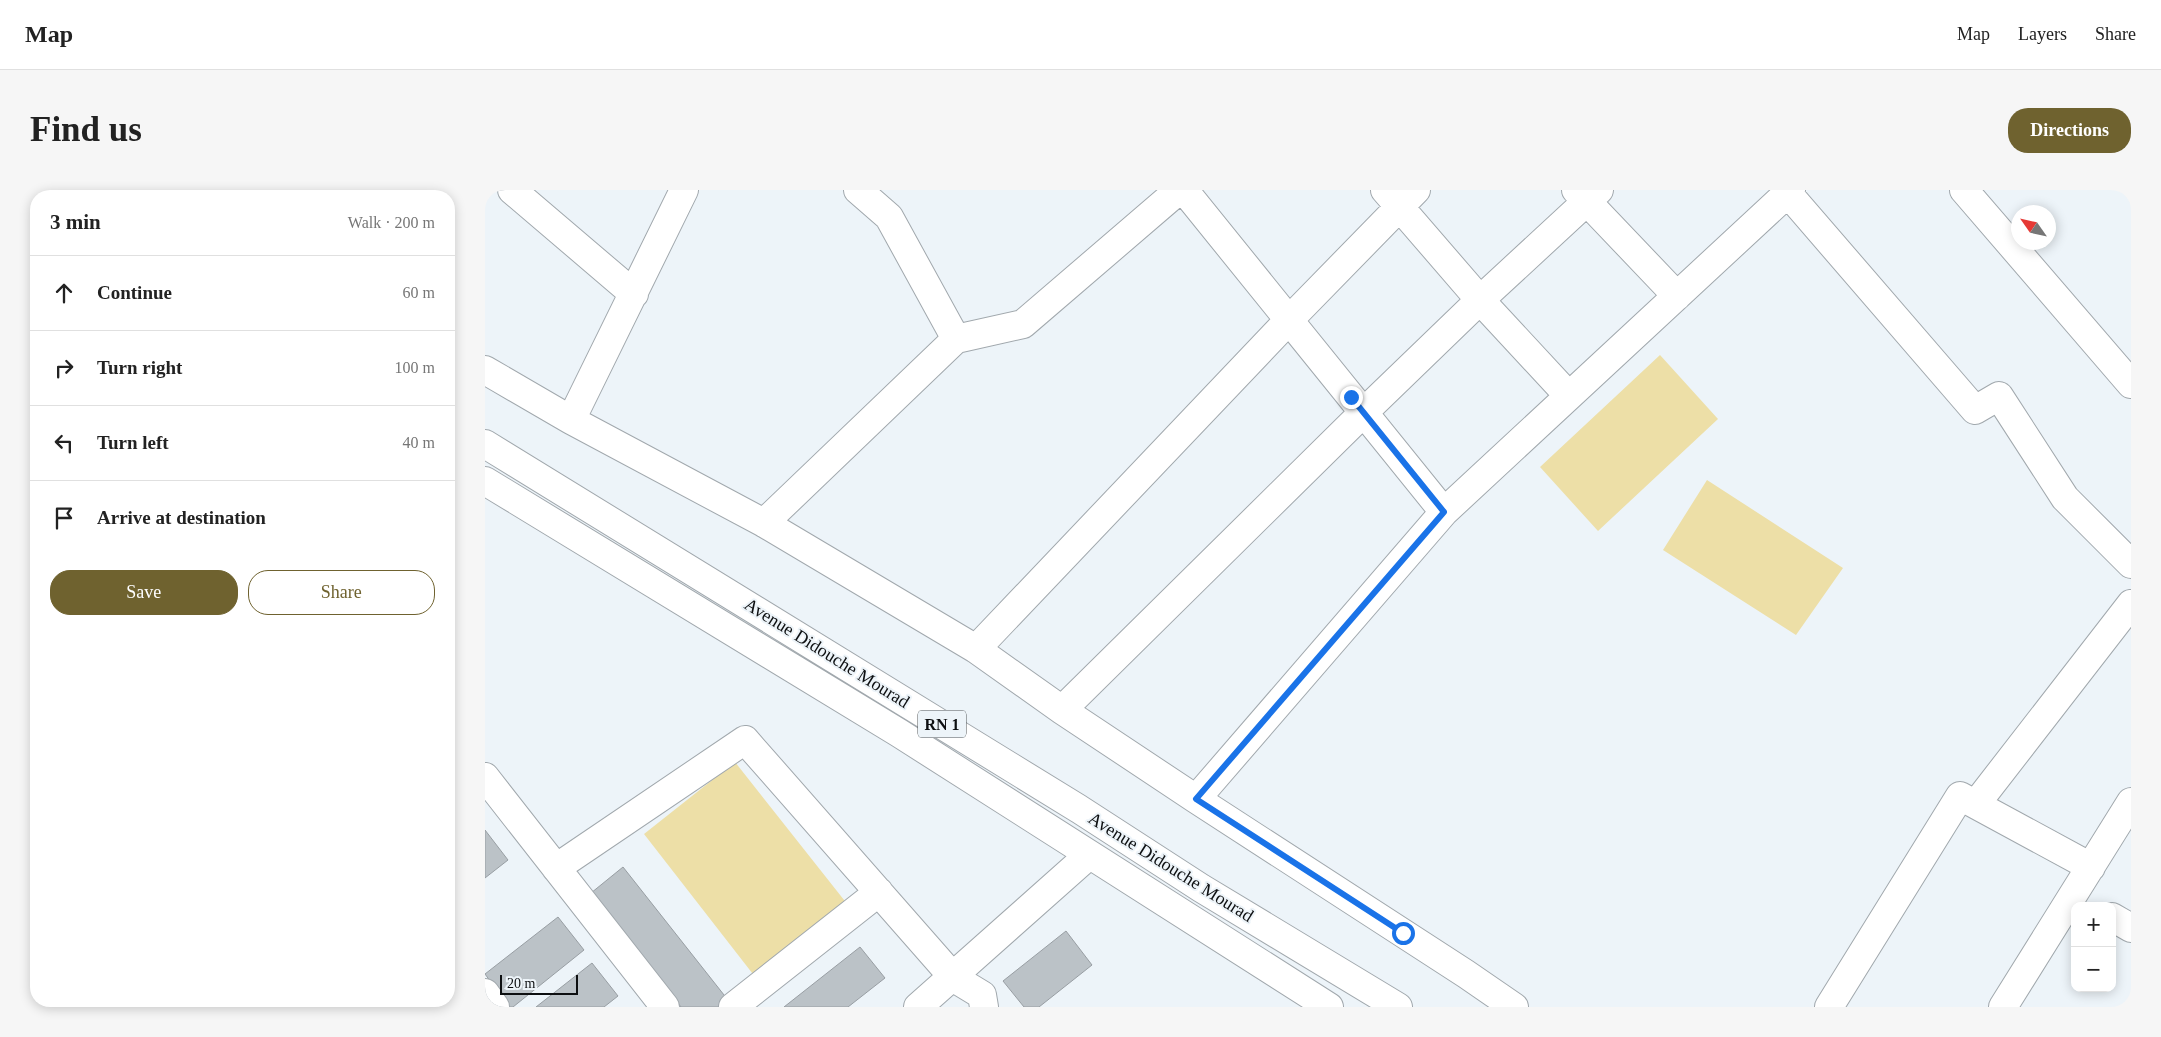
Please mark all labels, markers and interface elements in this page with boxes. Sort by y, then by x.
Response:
text: Map [25,21,73,47]
text: Map [1957,24,1990,44]
text: Layers [2018,24,2067,44]
text: Share [2095,24,2136,44]
button: Directions [2008,108,2131,153]
text: Find us [30,110,142,149]
north arrow [2011,205,2056,250]
text: 3 min [50,210,101,234]
text: Walk · 200 m [348,214,435,231]
icon: ahead [50,279,78,307]
text: Continue [97,282,172,303]
text: 60 m [403,284,435,301]
icon: right [50,354,78,382]
text: Turn right [97,357,182,378]
text: 100 m [395,359,435,376]
route end [1340,386,1363,409]
icon: left [50,429,78,457]
text: Turn left [97,432,169,453]
text: 40 m [403,434,435,451]
icon: arrive [50,504,78,532]
text: Arrive at destination [97,507,266,528]
button: Save [50,570,238,615]
button: Share [248,570,435,615]
street label: Avenue Didouche Mourad [741,594,913,712]
road number: RN 1 [918,710,966,738]
street label: Avenue Didouche Mourad [1085,808,1257,926]
map controls [2071,902,2116,992]
button: + [2071,902,2116,947]
route start [1392,922,1415,945]
button: − [2071,947,2116,992]
scale bar [500,972,577,995]
text: 20 m [507,976,535,991]

